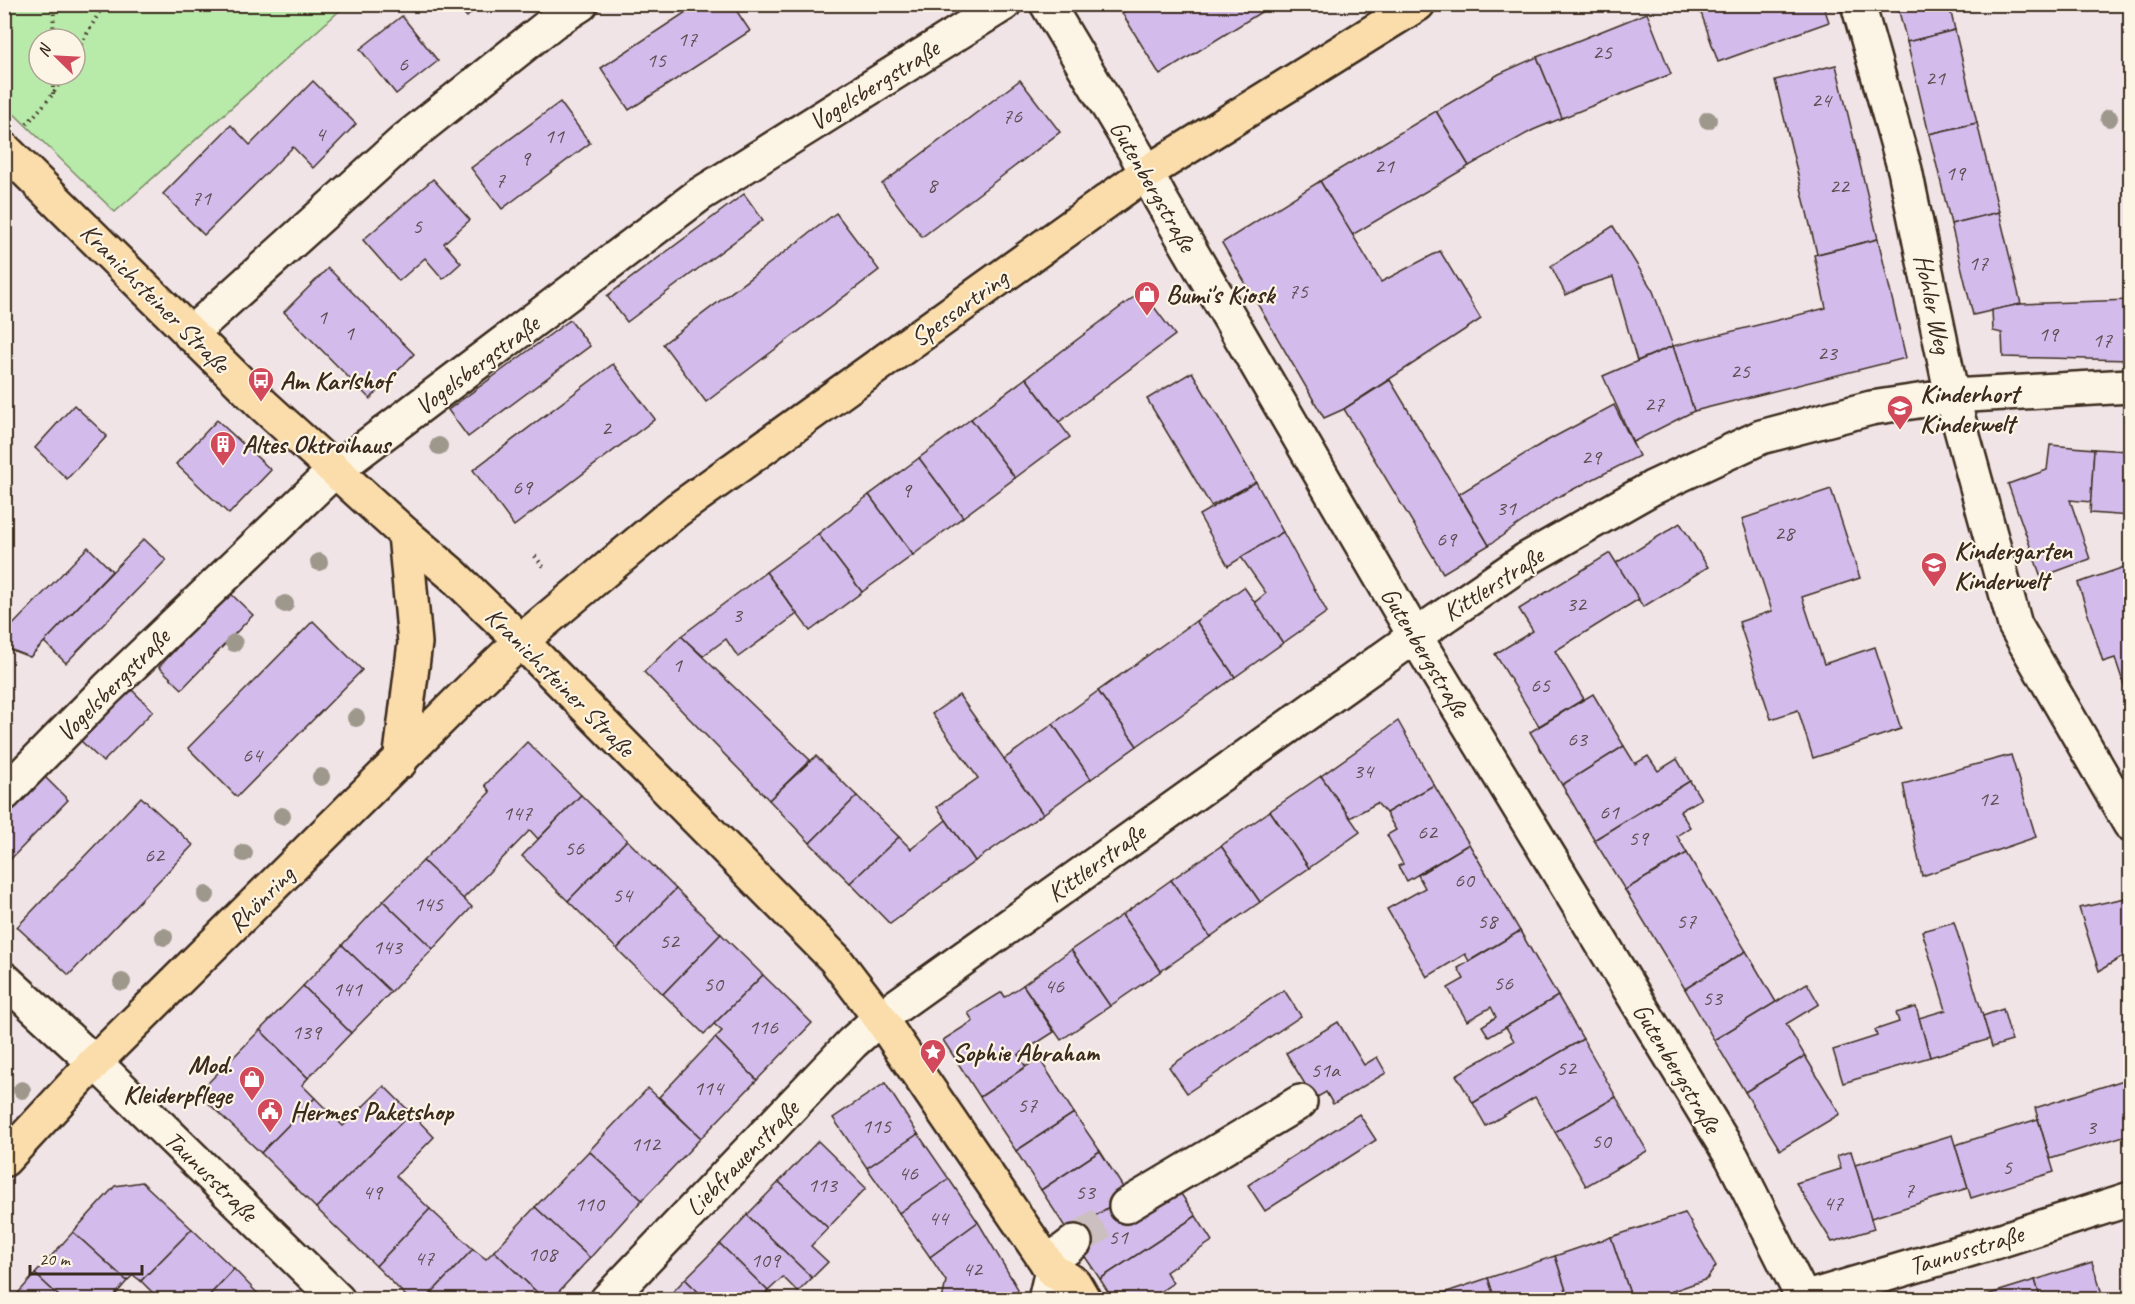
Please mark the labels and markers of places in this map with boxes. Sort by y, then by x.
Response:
place label: Bumi's Kiosk [1166,278,1277,311]
shop icon: Bumi's Kiosk [1132,279,1162,317]
place label: Am Karlshof [280,364,397,397]
bus stop icon: Am Karlshof [246,365,276,403]
place label: Kinderhort Kinderwelt [1920,377,2023,440]
school or university icon: Kinderhort Kinderwelt [1885,393,1915,431]
place label: Altes Oktroihaus [242,428,393,461]
building icon: Altes Oktroihaus [208,429,238,467]
place label: Kindergarten Kinderwelt [1954,534,2073,597]
school or university icon: Kindergarten Kinderwelt [1919,550,1949,588]
place label: Sophie Abraham [952,1036,1100,1069]
place icon: Sophie Abraham [918,1037,948,1075]
place label: Mod. Kleiderpflege [123,1048,234,1111]
shop icon: Mod. Kleiderpflege [237,1064,267,1102]
place label: Hermes Paketshop [290,1095,455,1128]
public building icon: Hermes Paketshop [255,1096,285,1134]

